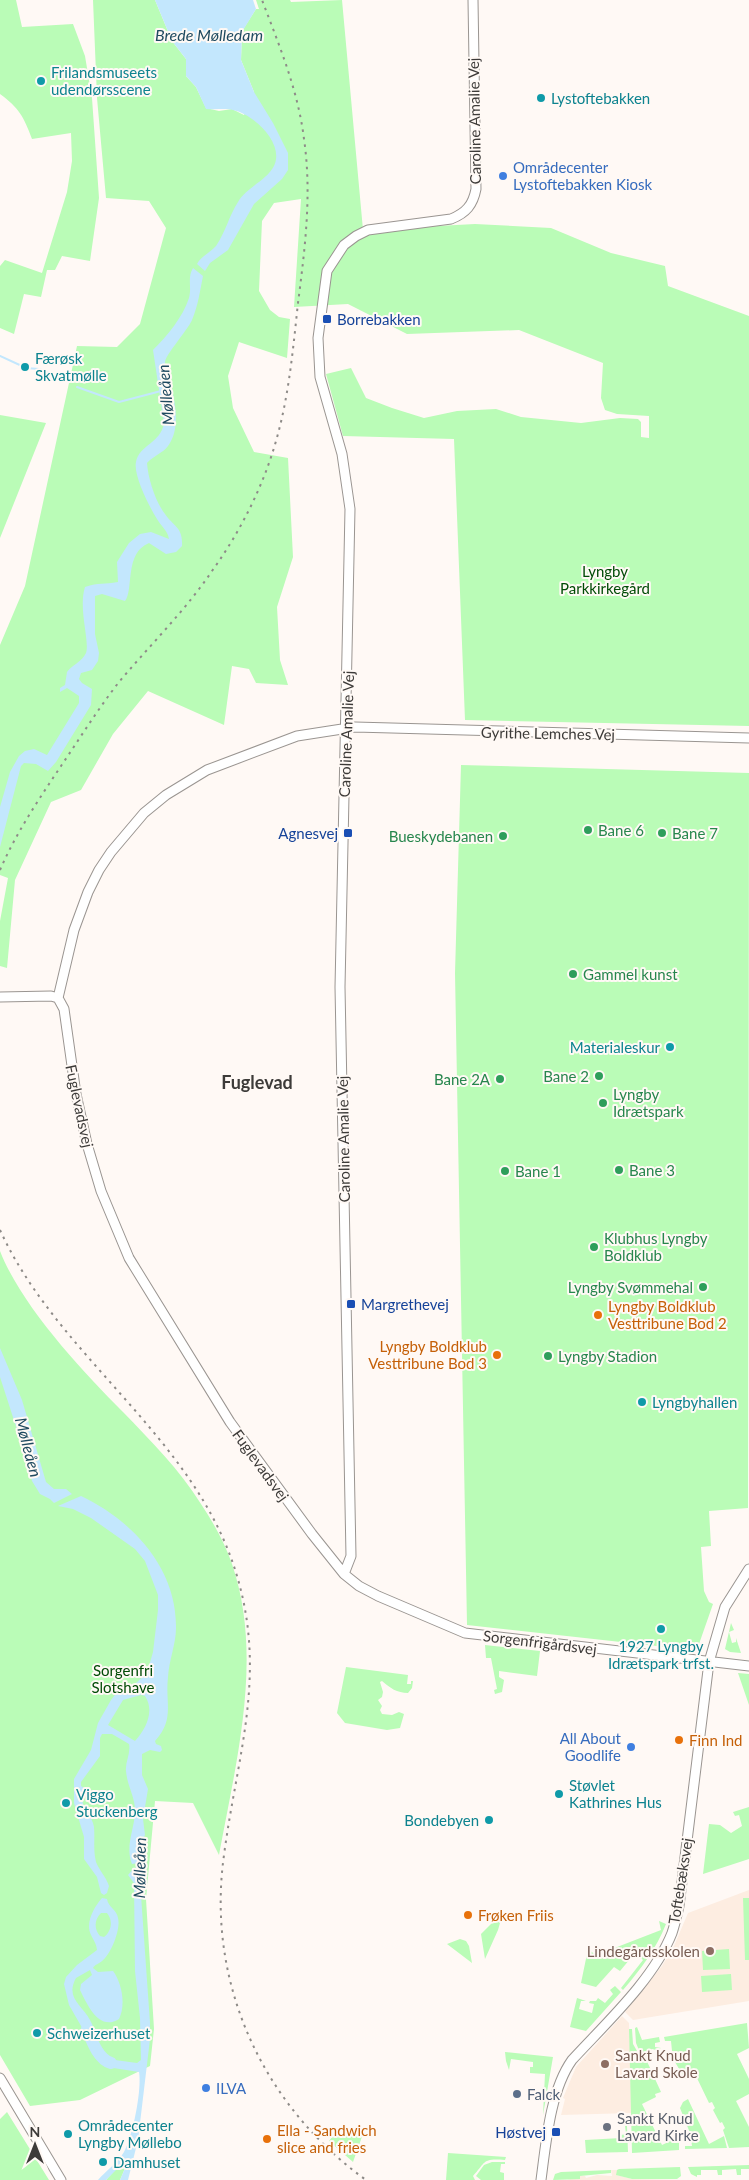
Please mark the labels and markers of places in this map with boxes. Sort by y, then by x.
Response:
place label: Frilandsmuseets udendørsscene [51,63,157,98]
marker: Frilandsmuseets udendørsscene [35,75,47,87]
place label: Lystoftebakken [551,89,650,107]
marker: Lystoftebakken [535,92,547,104]
place label: Områdecenter Lystoftebakken Kiosk [513,158,653,193]
marker: Områdecenter Lystoftebakken Kiosk [497,170,509,182]
place label: Borrebakken [337,310,421,328]
marker: Borrebakken [321,313,333,325]
place label: Færøsk Skvatmølle [35,349,107,384]
marker: Færøsk Skvatmølle [19,361,31,373]
place label: Bane 6 [598,821,644,839]
place label: Agnesvej [278,824,338,842]
marker: Bane 6 [582,824,594,836]
place label: Bane 7 [672,824,718,842]
marker: Agnesvej [342,827,354,839]
place label: Bueskydebanen [389,827,493,845]
marker: Bane 7 [656,827,668,839]
marker: Bueskydebanen [497,830,509,842]
place label: Gammel kunst [583,965,678,983]
marker: Gammel kunst [567,968,579,980]
place label: Materialeskur [570,1038,661,1056]
marker: Materialeskur [664,1041,676,1053]
place label: Bane 2 [543,1067,589,1085]
place label: Bane 2A [434,1070,491,1088]
marker: Bane 2 [593,1070,605,1082]
marker: Bane 2A [494,1073,506,1085]
place label: Lyngby Idrætspark [613,1085,684,1120]
marker: Lyngby Idrætspark [597,1097,609,1109]
place label: Bane 3 [629,1161,675,1179]
place label: Bane 1 [515,1162,561,1180]
marker: Bane 3 [613,1164,625,1176]
marker: Bane 1 [499,1165,511,1177]
place label: Klubhus Lyngby Boldklub [604,1229,708,1264]
marker: Klubhus Lyngby Boldklub [588,1241,600,1253]
place label: Lyngby Svømmehal [568,1278,693,1296]
marker: Lyngby Svømmehal [697,1281,709,1293]
place label: Margrethevej [361,1295,449,1313]
place label: Lyngby Boldklub Vesttribune Bod 2 [608,1297,727,1332]
marker: Margrethevej [345,1298,357,1310]
marker: Lyngby Boldklub Vesttribune Bod 2 [592,1309,604,1321]
place label: Lyngby Boldklub Vesttribune Bod 3 [368,1337,487,1372]
place label: Lyngby Stadion [558,1347,657,1365]
marker: Lyngby Boldklub Vesttribune Bod 3 [491,1349,503,1361]
marker: Lyngby Stadion [542,1350,554,1362]
place label: Lyngbyhallen [652,1393,737,1411]
marker: Lyngbyhallen [636,1396,648,1408]
marker: 1927 Lyngby Idrætspark trfst. [655,1623,667,1635]
place label: 1927 Lyngby Idrætspark trfst. [608,1637,714,1672]
place label: All About Goodlife [560,1729,622,1764]
place label: Finn Ind [689,1731,743,1749]
marker: Finn Ind [673,1734,685,1746]
marker: All About Goodlife [625,1741,637,1753]
place label: Støvlet Kathrines Hus [569,1776,662,1811]
place label: Viggo Stuckenberg [76,1785,158,1820]
marker: Støvlet Kathrines Hus [553,1788,565,1800]
marker: Viggo Stuckenberg [60,1797,72,1809]
place label: Bondebyen [404,1811,479,1829]
marker: Bondebyen [483,1814,495,1826]
place label: Frøken Friis [478,1906,554,1924]
marker: Frøken Friis [462,1909,474,1921]
place label: Lindegårdsskolen [587,1942,700,1960]
marker: Lindegårdsskolen [704,1945,716,1957]
place label: Schweizerhuset [47,2024,151,2042]
marker: Schweizerhuset [31,2027,43,2039]
place label: Sankt Knud Lavard Skole [615,2046,698,2081]
marker: Sankt Knud Lavard Skole [599,2058,611,2070]
place label: ILVA [216,2079,247,2097]
marker: ILVA [200,2082,212,2094]
place label: Falck [527,2085,561,2103]
marker: Falck [511,2088,523,2100]
place label: Sankt Knud Lavard Kirke [617,2109,699,2144]
place label: Områdecenter Lyngby Møllebo [78,2116,182,2151]
place label: Ella - Sandwich slice and fries [277,2121,377,2156]
marker: Sankt Knud Lavard Kirke [601,2121,613,2133]
place label: Høstvej [495,2123,546,2141]
marker: Høstvej [550,2126,562,2138]
marker: Områdecenter Lyngby Møllebo [62,2128,74,2140]
marker: Ella - Sandwich slice and fries [261,2133,273,2145]
place label: Damhuset [113,2153,181,2171]
marker: Damhuset [97,2156,109,2168]

